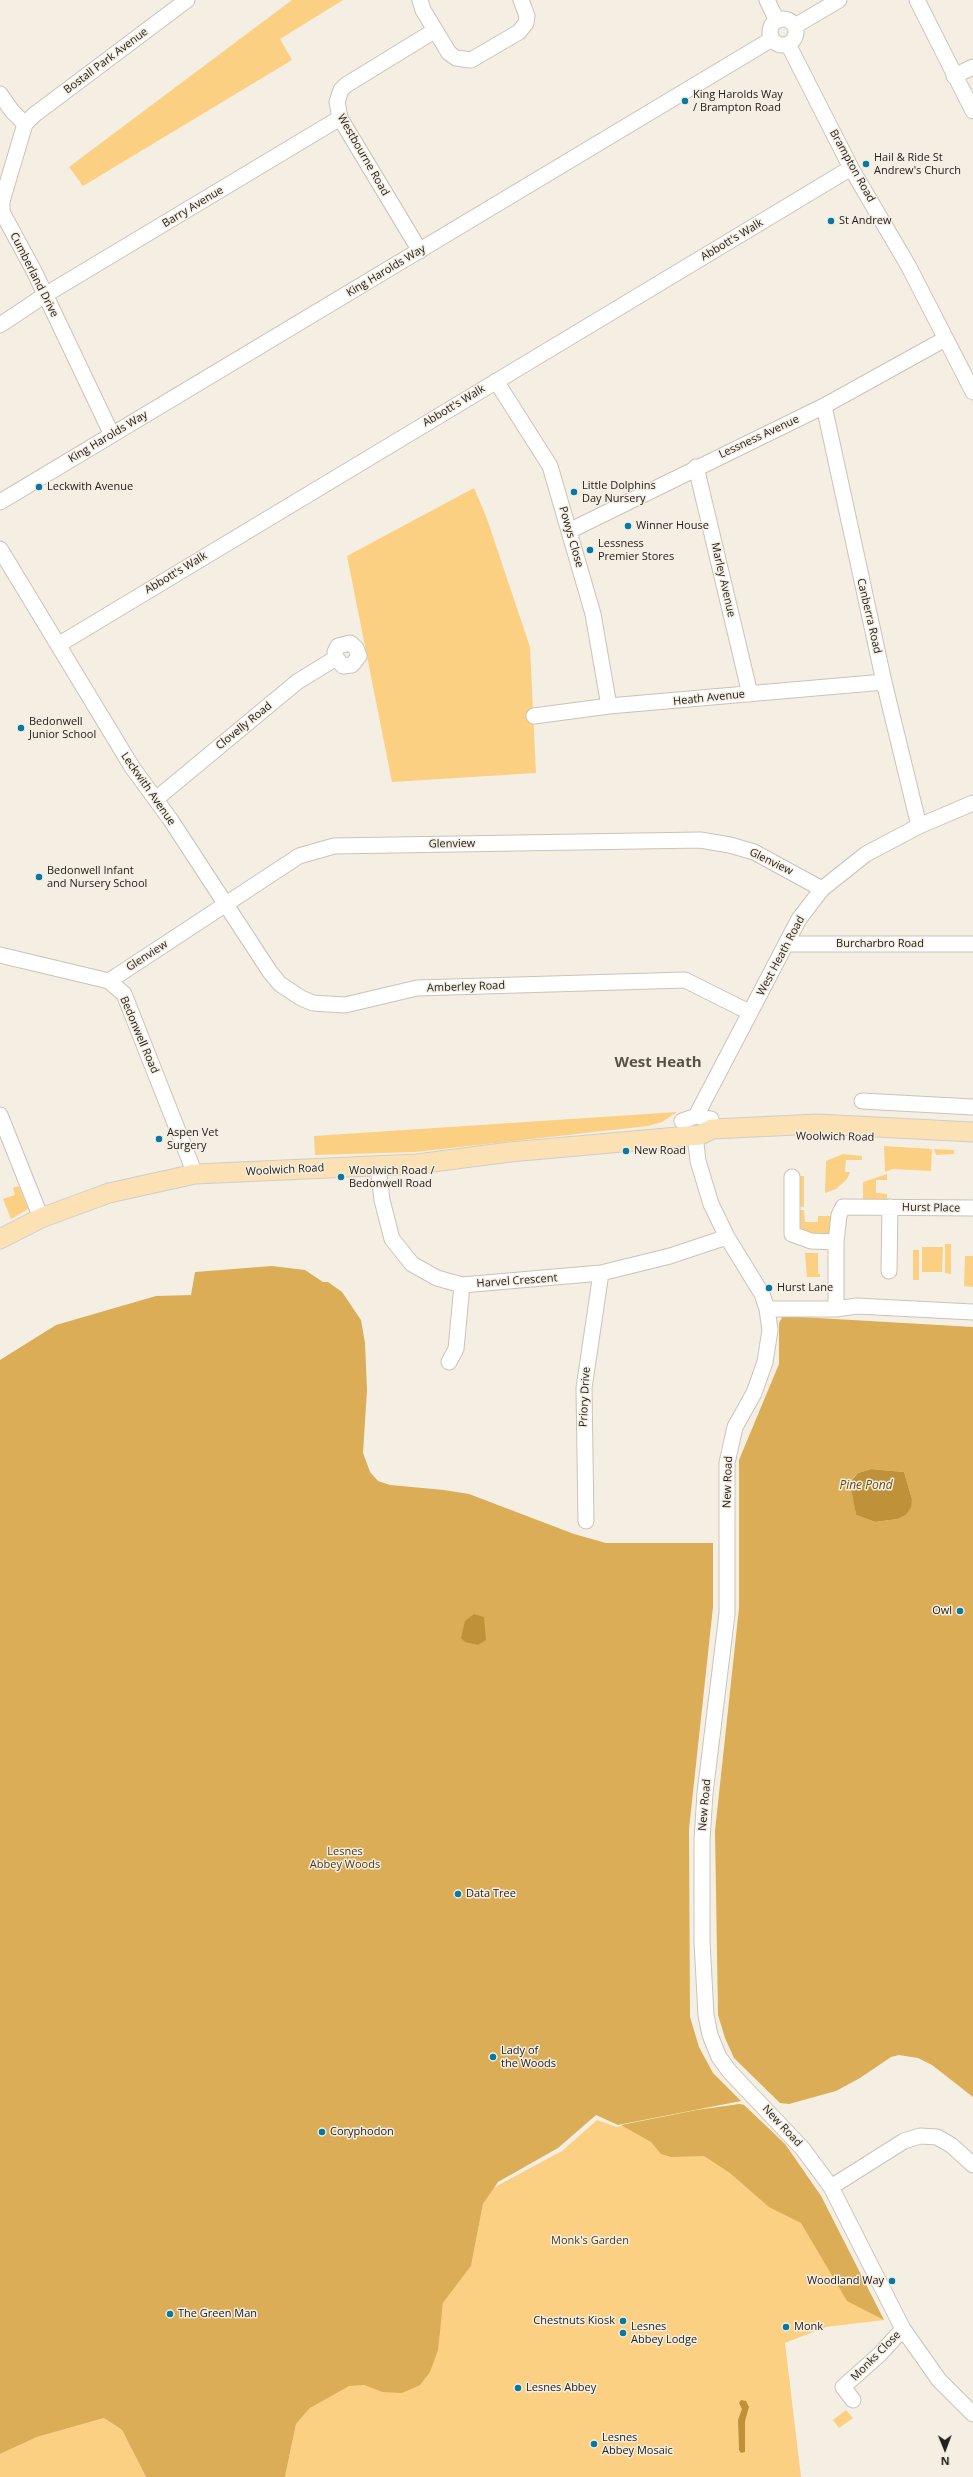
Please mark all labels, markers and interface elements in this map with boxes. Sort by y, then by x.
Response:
street label: Bostall Park Avenue [61,25,151,97]
place label: King Harolds Way / Brampton Road [693,88,783,114]
marker: King Harolds Way / Brampton Road [680,96,690,106]
street label: Westbourne Road [334,112,392,198]
street label: Brampton Road [827,127,877,205]
place label: Hail & Ride St Andrew's Church [874,151,961,177]
marker: Hail & Ride St Andrew's Church [861,159,871,169]
street label: Barry Avenue [160,184,226,230]
place label: St Andrew [839,214,891,228]
street label: Abbott's Walk [699,216,765,264]
marker: St Andrew [826,216,836,226]
street label: Cumberland Drive [7,230,61,320]
street label: King Harolds Way [344,242,428,300]
street label: Abbott's Walk [421,382,487,430]
street label: King Harolds Way [66,408,150,466]
street label: Lessness Avenue [717,413,801,461]
place label: Little Dolphins Day Nursery [582,479,656,505]
place label: Leckwith Avenue [47,480,133,494]
marker: Leckwith Avenue [34,482,44,492]
marker: Little Dolphins Day Nursery [569,487,579,497]
street label: Powys Close [556,505,586,569]
place label: Winner House [636,519,709,533]
marker: Winner House [623,521,633,531]
place label: Lessness Premier Stores [598,537,674,563]
street label: Marley Avenue [708,541,738,619]
marker: Lessness Premier Stores [585,545,595,555]
street label: Abbott's Walk [143,549,209,597]
street label: Canberra Road [854,577,884,655]
street label: Heath Avenue [672,688,746,708]
street label: Clovelly Road [213,699,275,753]
place label: Bedonwell Junior School [29,715,96,741]
marker: Bedonwell Junior School [16,723,26,733]
street label: Leckwith Avenue [118,750,178,828]
street label: Glenview [429,837,475,851]
street label: Glenview [747,846,795,878]
place label: Bedonwell Infant and Nursery School [47,864,147,890]
marker: Bedonwell Infant and Nursery School [34,872,44,882]
street label: West Heath Road [754,914,808,998]
street label: Burcharbro Road [836,937,924,951]
street label: Glenview [124,938,170,974]
street label: Amberley Road [427,979,505,995]
street label: Bedonwell Road [117,994,161,1076]
district label: West Heath [615,1054,701,1072]
place label: Aspen Vet Surgery [167,1126,218,1152]
street label: Woolwich Road [796,1130,874,1144]
marker: Aspen Vet Surgery [154,1134,164,1144]
place label: New Road [634,1144,686,1158]
marker: New Road [621,1146,631,1156]
street label: Woolwich Road [245,1161,325,1179]
place label: Woolwich Road / Bedonwell Road [349,1164,434,1190]
marker: Woolwich Road / Bedonwell Road [336,1172,346,1182]
street label: Hurst Place [902,1201,960,1215]
street label: Harvel Crescent [476,1272,558,1290]
place label: Hurst Lane [777,1281,833,1295]
marker: Hurst Lane [764,1283,774,1293]
street label: Priory Drive [577,1367,593,1427]
street label: New Road [720,1456,736,1508]
water label: Pine Pond [839,1479,893,1493]
place label: Owl [932,1604,952,1618]
marker: Owl [955,1606,965,1616]
street label: New Road [696,1778,714,1832]
park label: Lesnes Abbey Woods [310,1845,380,1871]
place label: Data Tree [466,1887,516,1901]
marker: Data Tree [453,1889,463,1899]
place label: Lady of the Woods [501,2044,556,2070]
marker: Lady of the Woods [488,2052,498,2062]
street label: New Road [759,2102,805,2150]
place label: Coryphodon [330,2125,394,2139]
marker: Coryphodon [317,2127,327,2137]
park label: Monk's Garden [551,2234,629,2248]
place label: Woodland Way [807,2274,884,2288]
marker: Woodland Way [887,2276,897,2286]
place label: The Green Man [178,2307,257,2321]
marker: The Green Man [165,2309,175,2319]
place label: Chestnuts Kiosk [533,2314,615,2328]
marker: Chestnuts Kiosk [618,2316,628,2326]
place label: Lesnes Abbey Lodge [631,2320,697,2346]
place label: Monk [794,2320,823,2334]
marker: Monk [781,2322,791,2332]
marker: Lesnes Abbey Lodge [618,2328,628,2338]
street label: Monks Close [848,2328,904,2384]
place label: Lesnes Abbey [526,2381,596,2395]
marker: Lesnes Abbey [513,2383,523,2393]
north arrow [925,2429,965,2469]
place label: Lesnes Abbey Mosaic [602,2431,673,2457]
marker: Lesnes Abbey Mosaic [589,2439,599,2449]
text: N [941,2454,950,2469]

